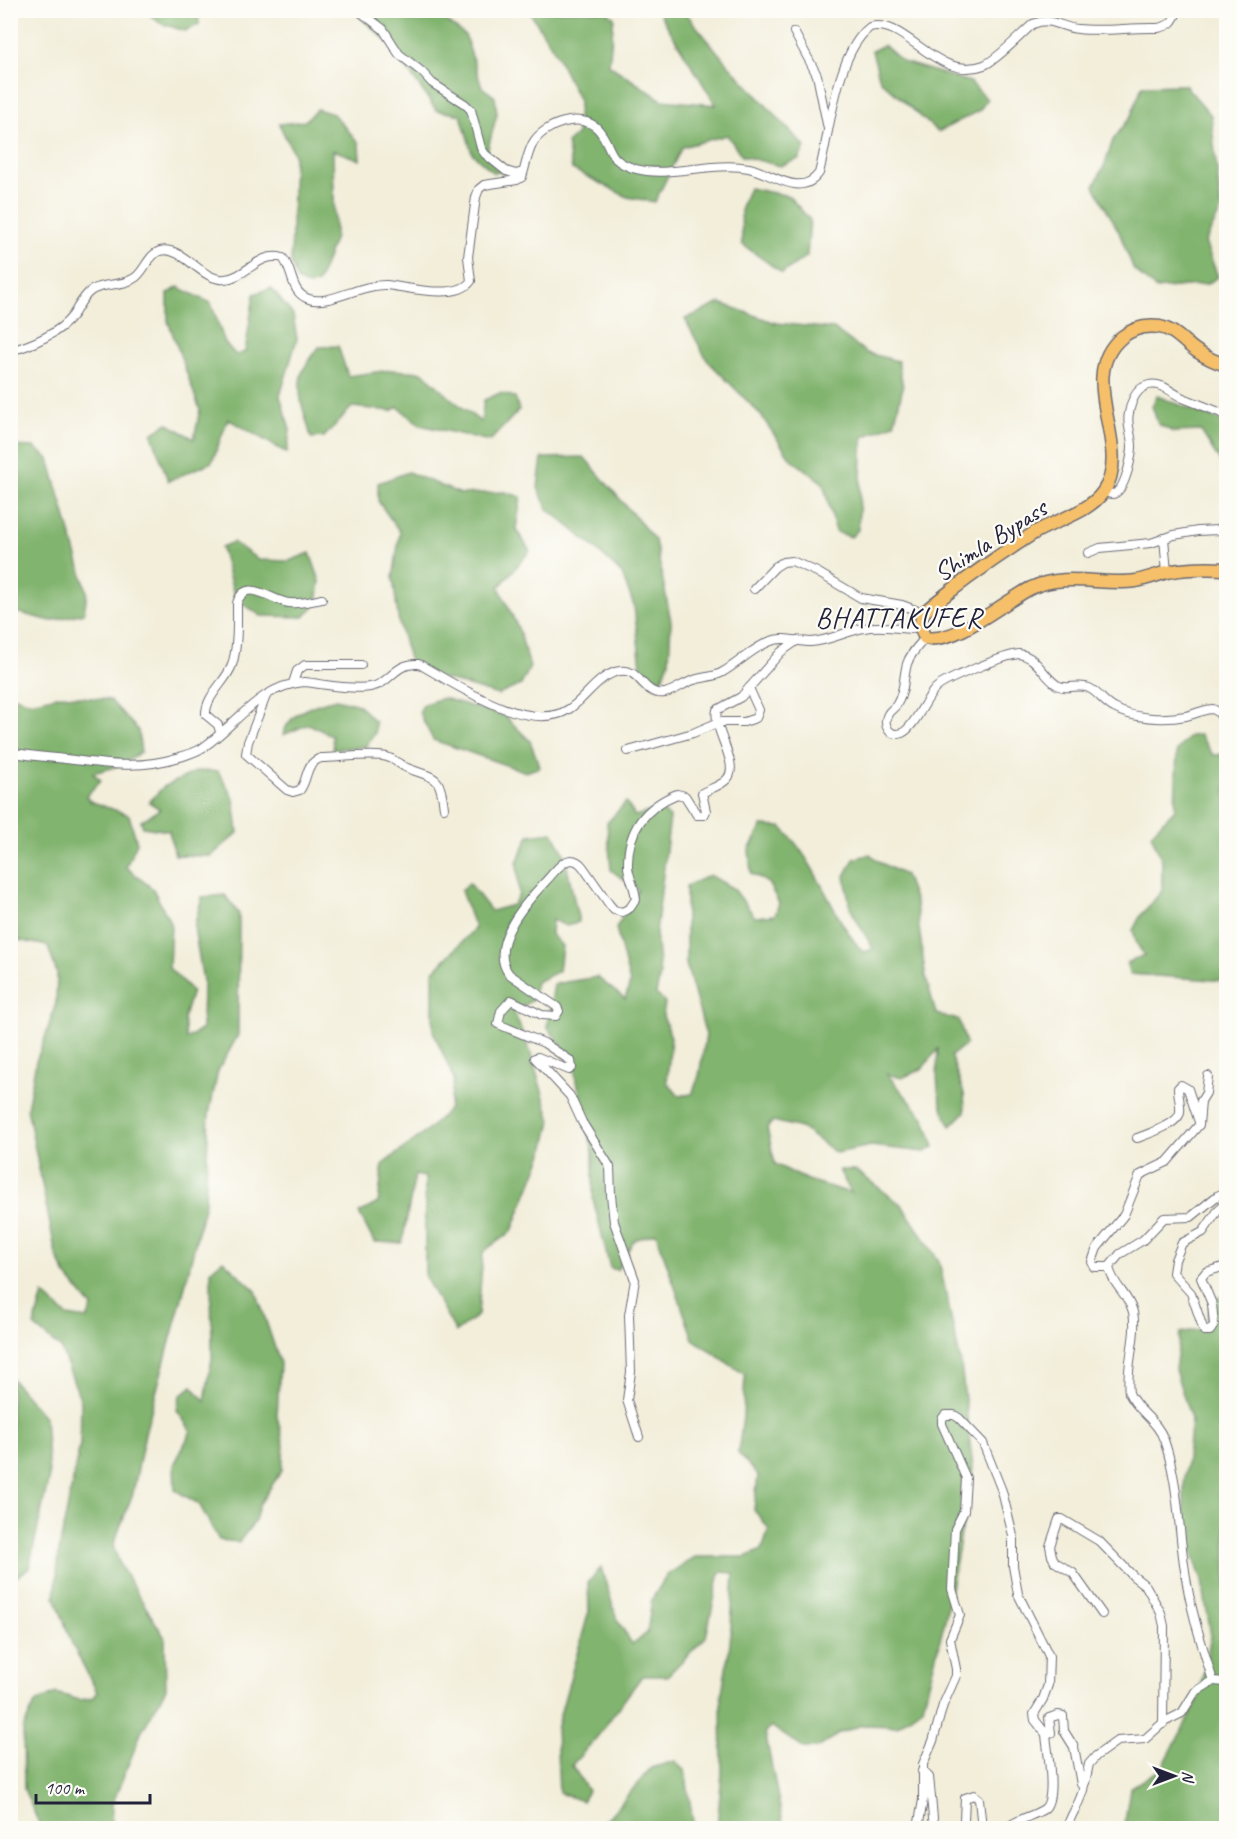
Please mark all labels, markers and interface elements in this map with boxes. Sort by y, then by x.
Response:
street label: Shimla Bypass [928,491,1055,589]
district label: BHATTAKUFER [815,600,984,635]
north arrow [1144,1746,1204,1806]
scale bar [36,1767,150,1805]
text: N [1178,1771,1198,1784]
text: 100 m [45,1777,86,1799]

